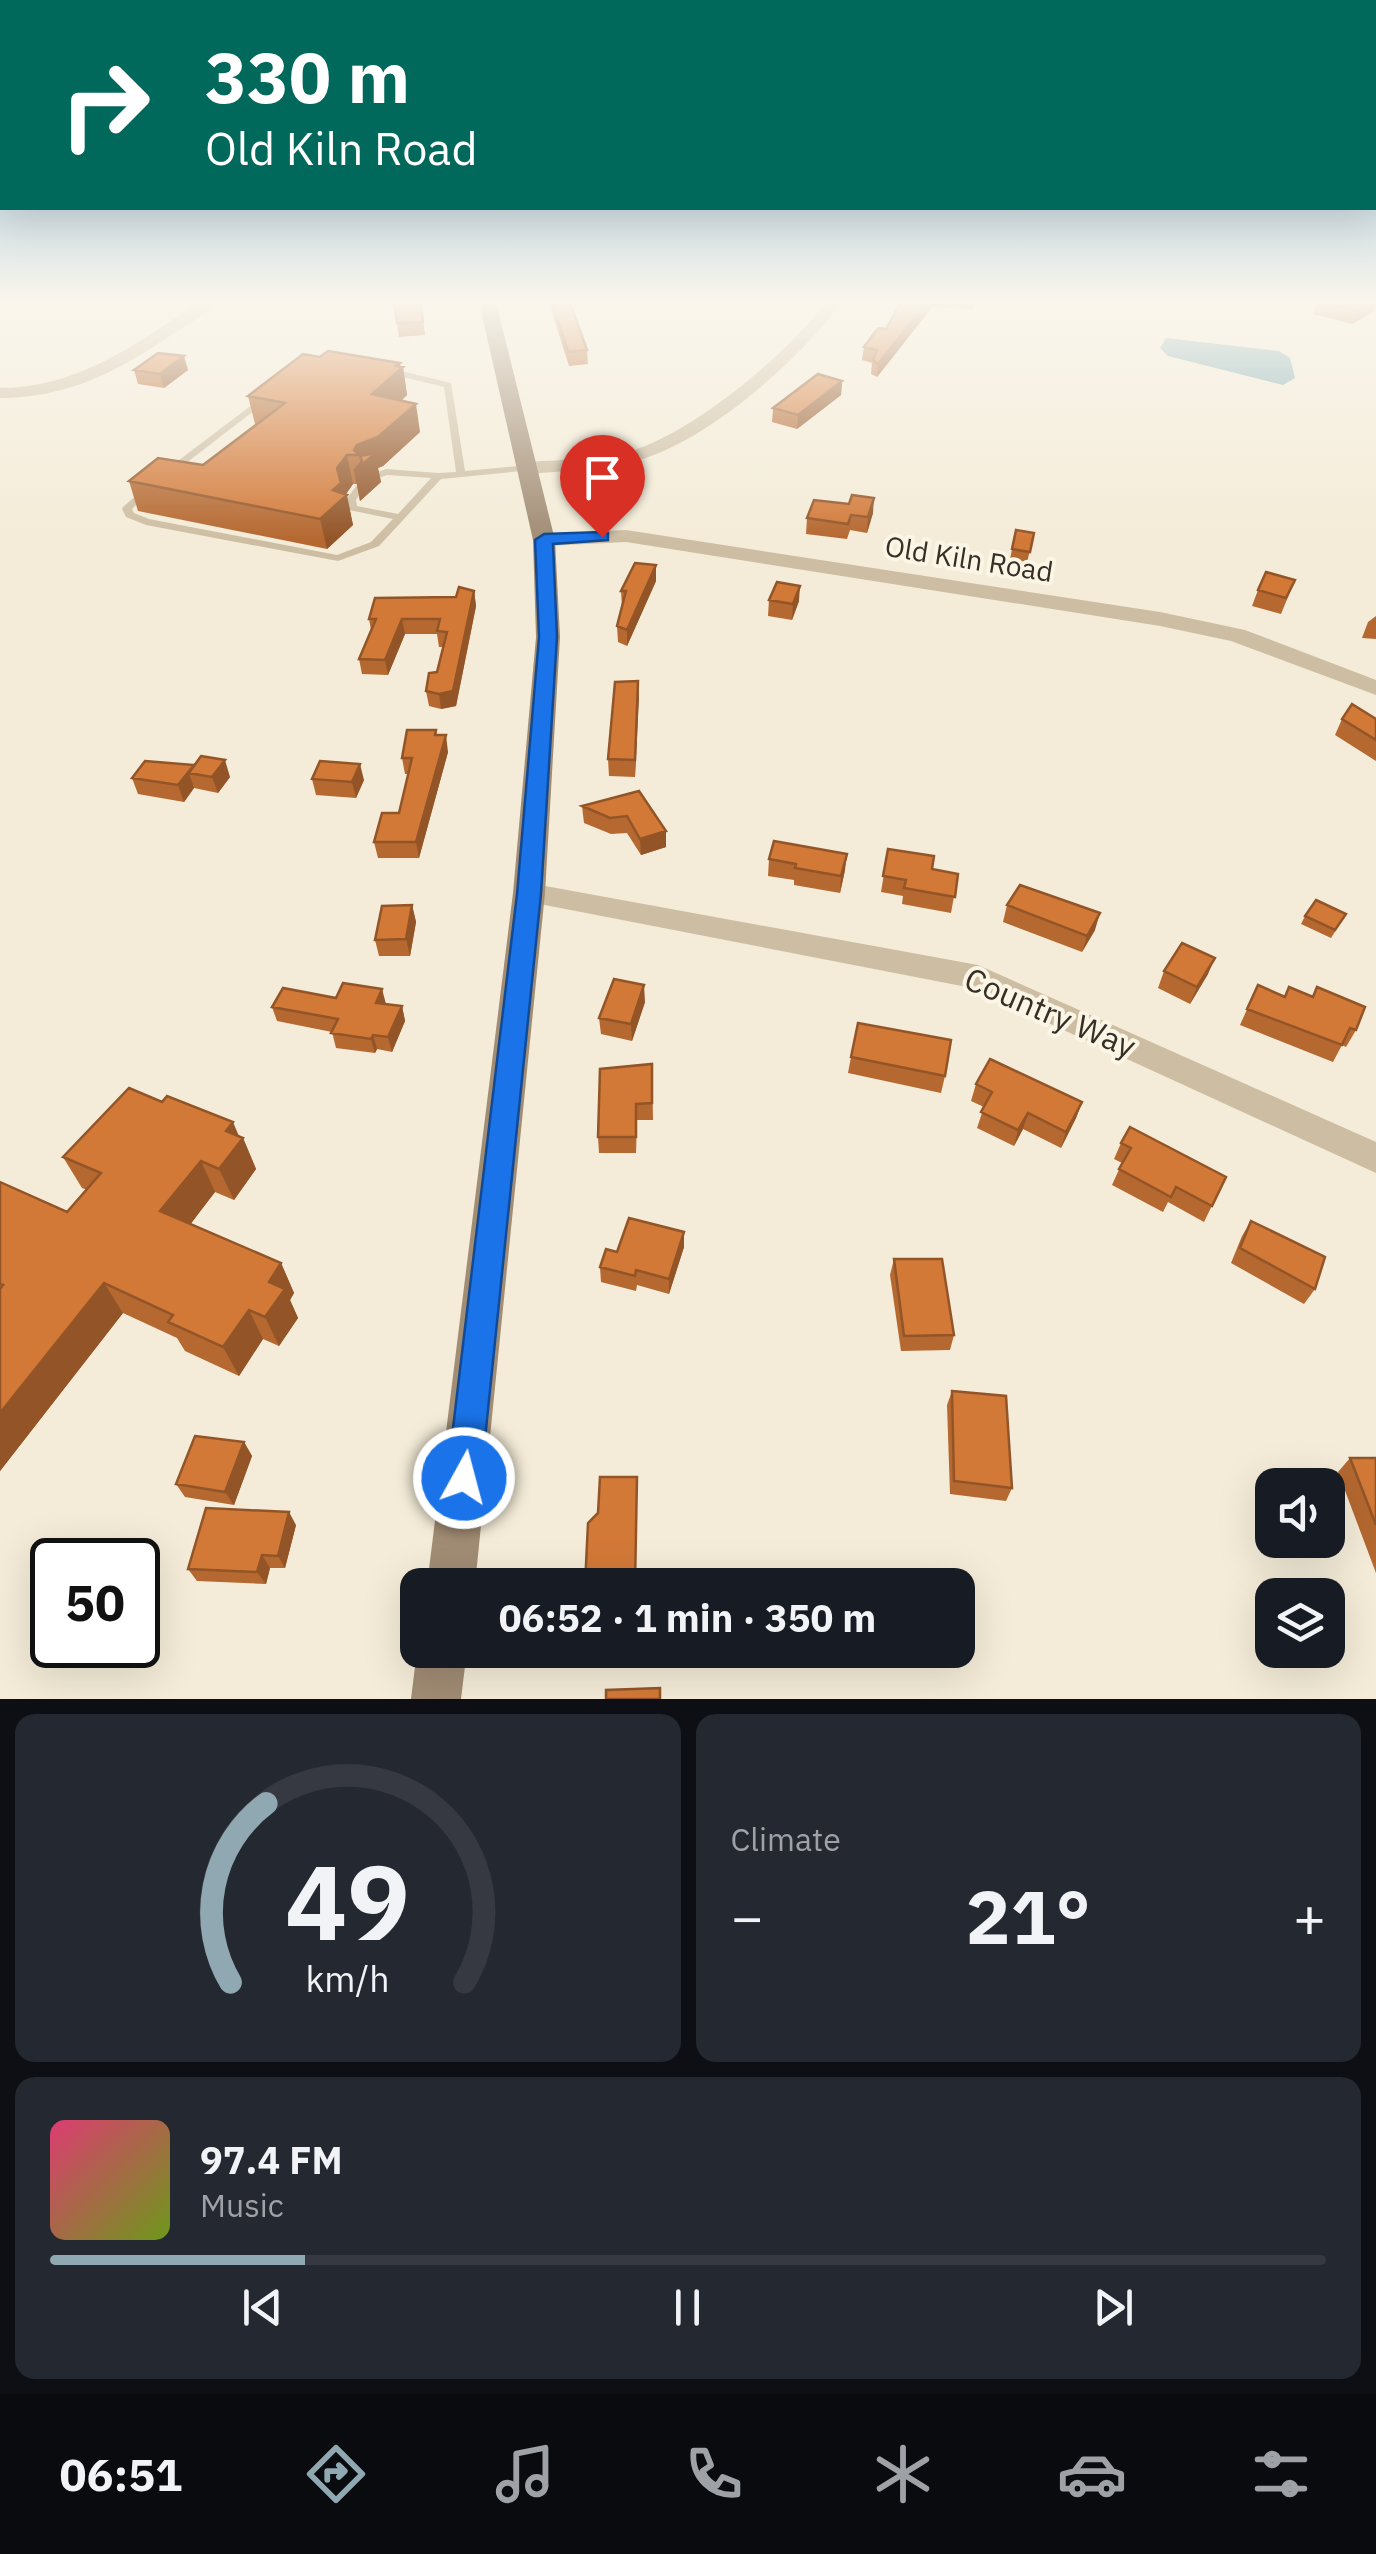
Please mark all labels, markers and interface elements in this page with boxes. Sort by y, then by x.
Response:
text: 330 m [205,31,410,122]
icon: right [40,40,170,170]
text: Old Kiln Road [205,119,477,177]
pin [560,435,645,538]
icon: arrive [575,450,630,505]
street label: Old Kiln Road [882,527,1056,590]
street label: Country Way [958,957,1142,1067]
position arrow [412,1426,516,1530]
map controls [1255,1468,1345,1668]
button: sound [1255,1468,1345,1558]
speed limit sign: 50 [30,1538,160,1668]
button: layers [1255,1578,1345,1668]
text: 06:52 · 1 min · 350 m [499,1593,876,1642]
text: Climate [731,1818,841,1860]
text: 49 [285,1833,410,1969]
text: 21° [966,1867,1091,1965]
text: − [731,1881,764,1952]
text: + [1293,1881,1326,1952]
text: km/h [306,1955,390,2002]
text: 97.4 FM [200,2135,343,2184]
text: Music [200,2184,284,2226]
icon: previous [235,2280,290,2335]
icon: pause [660,2280,715,2335]
icon: next [1086,2280,1141,2335]
icon: directions [301,2439,371,2509]
icon: music [490,2439,560,2509]
icon: phone [679,2439,749,2509]
icon: climate [868,2439,938,2509]
icon: car [1057,2439,1127,2509]
icon: filters [1246,2439,1316,2509]
text: 06:51 [60,2445,182,2503]

